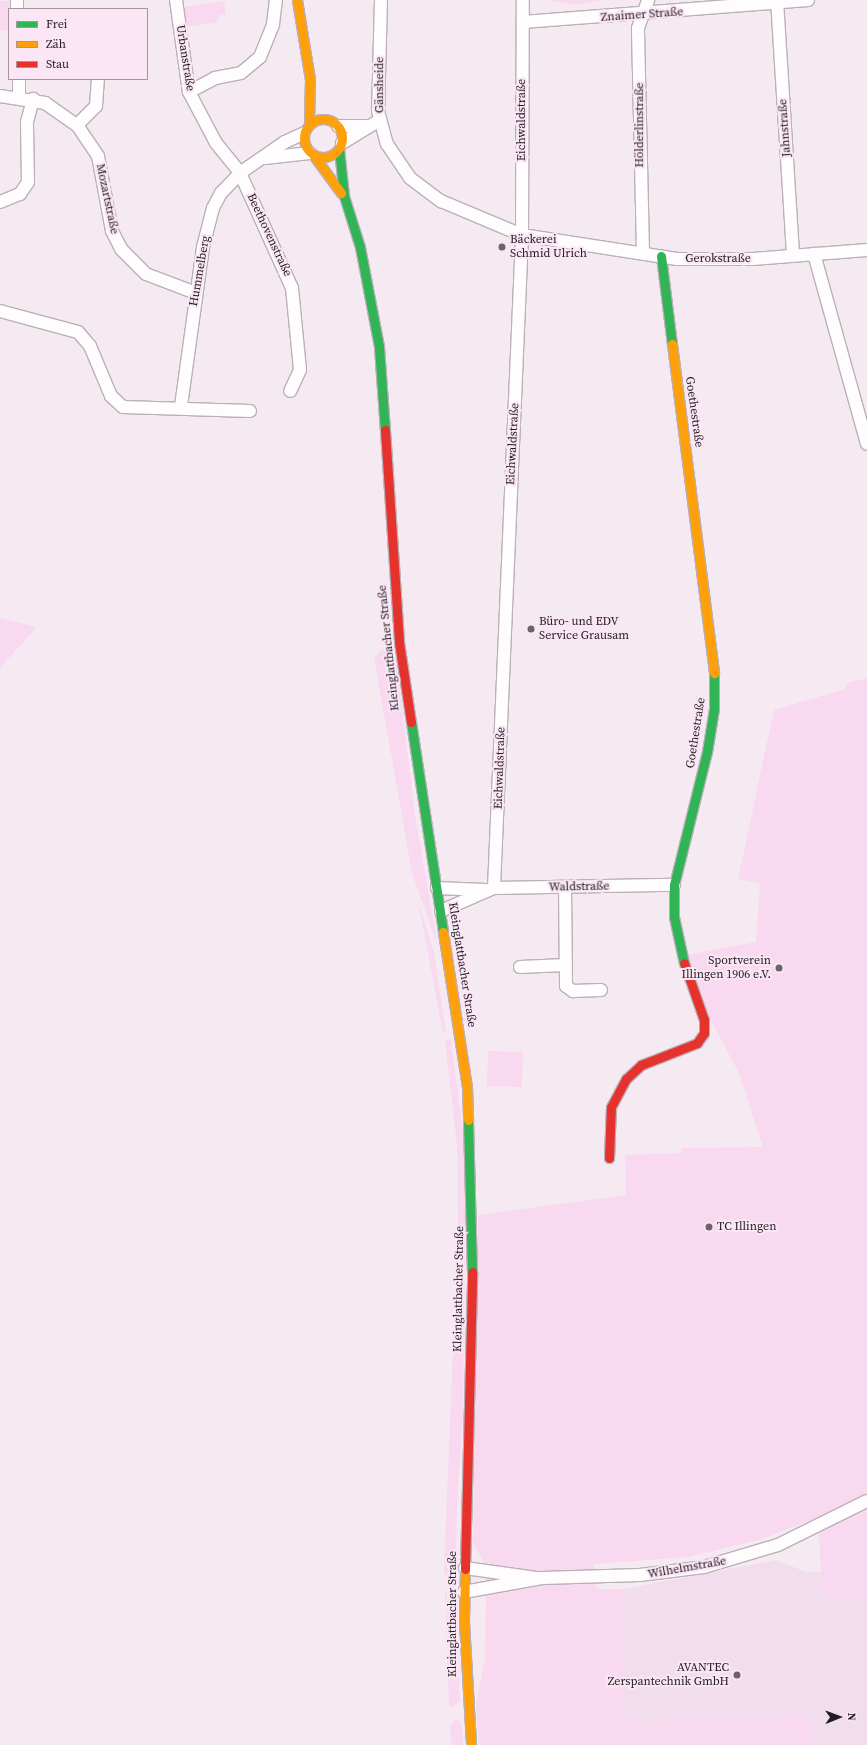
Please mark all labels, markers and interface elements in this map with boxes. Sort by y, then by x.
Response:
street label: Znaimer Straße [600,5,684,25]
legend [8,8,148,80]
text: Frei [46,16,67,32]
street label: Urbanstraße [173,24,197,92]
text: Zäh [46,36,66,52]
text: Stau [46,56,69,72]
street label: Gänsheide [373,57,387,113]
street label: Eichwaldstraße [515,79,529,161]
street label: Hölderlinstraße [633,83,647,167]
street label: Jahnstraße [776,98,794,158]
street label: Mozartstraße [93,163,121,235]
street label: Beethovenstraße [243,191,295,279]
place label: Bäckerei Schmid Ulrich [510,233,587,261]
street label: Hummelberg [187,234,213,308]
marker: Bäckerei Schmid Ulrich [497,242,507,252]
street label: Gerokstraße [685,252,751,266]
street label: Goethestraße [682,376,706,448]
street label: Eichwaldstraße [504,403,522,485]
street label: Kleinglattbacher Straße [375,584,403,712]
place label: Büro- und EDV Service Grausam [539,615,629,643]
marker: Büro- und EDV Service Grausam [526,624,536,634]
street label: Goethestraße [683,697,709,769]
street label: Eichwaldstraße [491,727,509,809]
street label: Waldstraße [549,879,609,895]
street label: Kleinglattbacher Straße [445,902,479,1028]
place label: Sportverein Illingen 1906 e.V. [682,954,771,982]
marker: Sportverein Illingen 1906 e.V. [774,963,784,973]
place label: TC Illingen [717,1220,776,1234]
marker: TC Illingen [704,1222,714,1232]
street label: Kleinglattbacher Straße [451,1226,467,1352]
street label: Kleinglattbacher Straße [446,1551,460,1677]
street label: Wilhelmstraße [647,1554,727,1582]
place label: AVANTEC Zerspantechnik GmbH [608,1661,729,1689]
marker: AVANTEC Zerspantechnik GmbH [732,1670,742,1680]
north arrow [819,1697,859,1737]
text: N [844,1713,859,1721]

